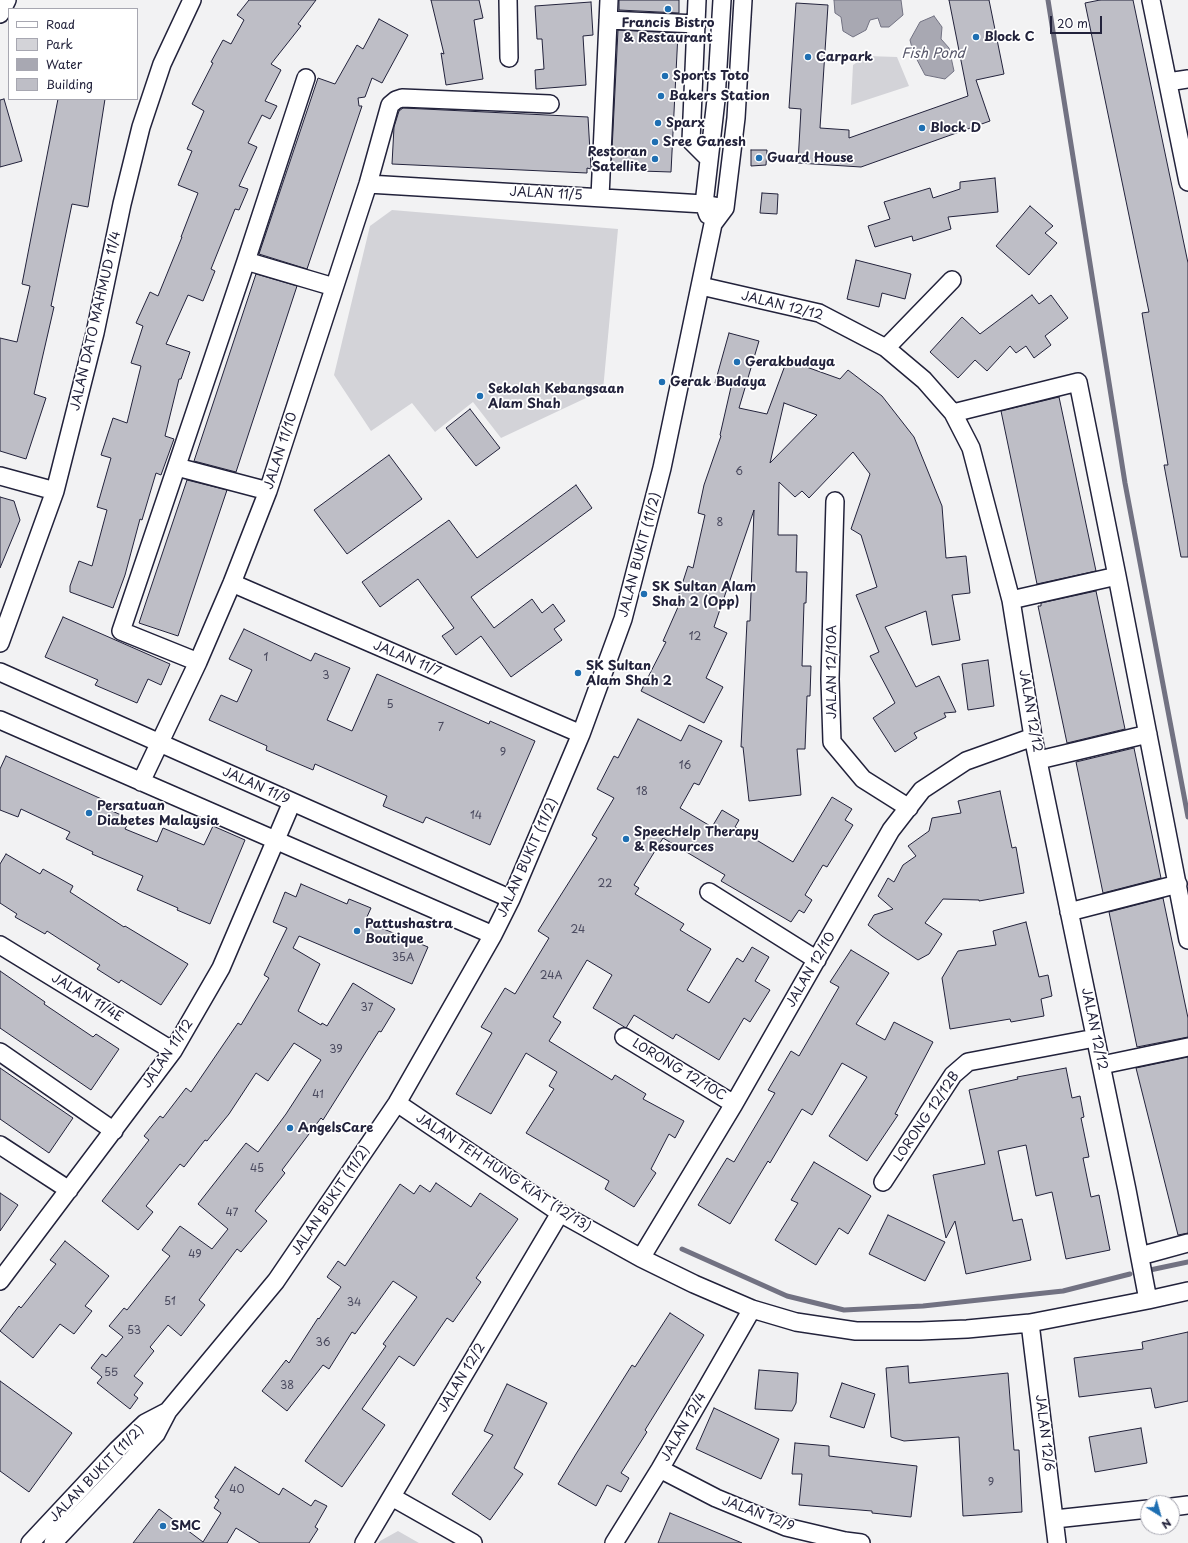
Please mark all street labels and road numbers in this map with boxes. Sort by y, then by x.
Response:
street label: JALAN 11/5 [509,184,583,204]
street label: JALAN DATO MAHMUD 11/4 [68,230,124,412]
street label: JALAN 12/12 [739,288,825,324]
street label: JALAN 11/10 [261,411,301,491]
street label: JALAN BUKIT (11/2) [616,491,664,619]
street label: JALAN 12/10A [824,625,840,719]
street label: JALAN 11/7 [371,638,443,680]
street label: JALAN 12/12 [1015,668,1045,754]
street label: JALAN 11/9 [220,764,292,808]
street label: JALAN BUKIT (11/2) [495,796,561,920]
street label: JALAN 12/10 [783,930,839,1010]
street label: JALAN 11/4E [48,970,126,1026]
street label: JALAN 12/12 [1078,986,1110,1072]
street label: JALAN 11/12 [139,1017,197,1091]
street label: LORONG 12/10C [629,1036,729,1104]
street label: LORONG 12/12B [891,1069,963,1165]
street label: JALAN TEH HUNG KIAT (12/13) [413,1111,593,1235]
street label: JALAN BUKIT (11/2) [289,1143,373,1259]
street label: JALAN 12/2 [435,1341,489,1415]
street label: JALAN 12/4 [658,1390,710,1464]
street label: JALAN 12/6 [1032,1394,1056,1472]
street label: JALAN BUKIT (11/2) [47,1422,147,1526]
street label: JALAN 12/9 [720,1493,796,1535]

